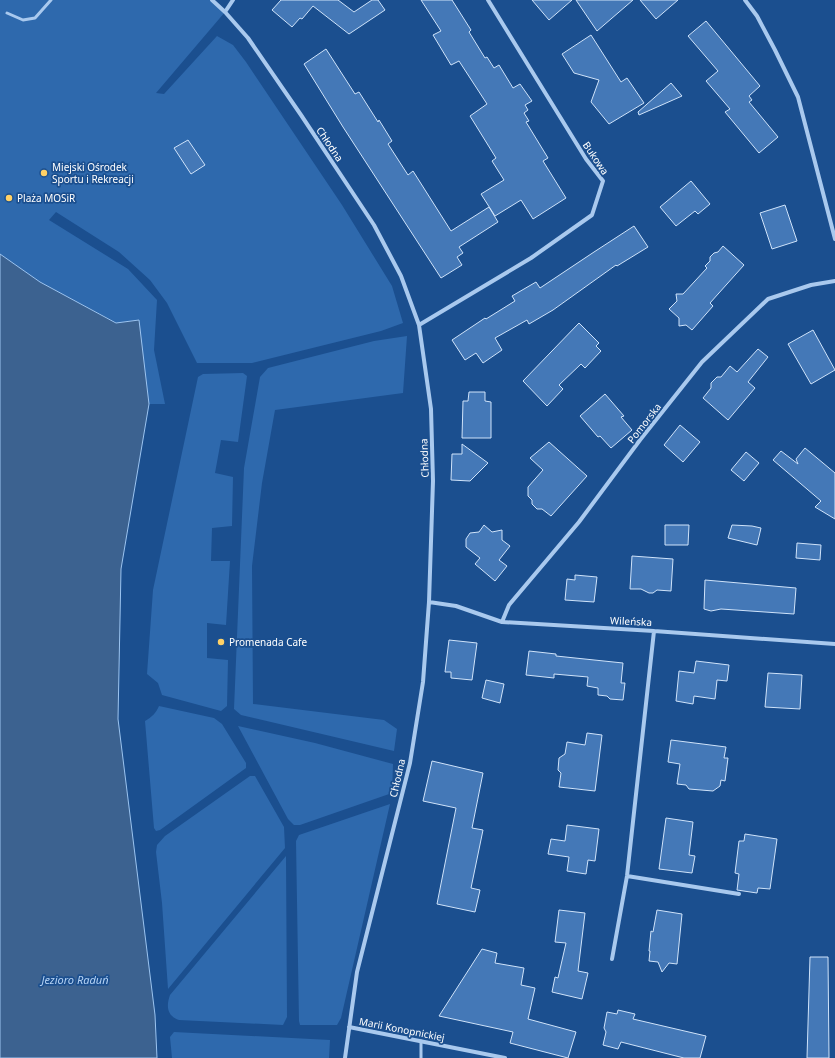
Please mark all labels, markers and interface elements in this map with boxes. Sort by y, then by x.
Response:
street label: Chłodna [313,124,347,164]
street label: Bukowa [580,139,612,177]
place label: Miejski Ośrodek Sportu i Rekreacji [52,160,134,186]
marker: Miejski Ośrodek Sportu i Rekreacji [39,168,49,178]
place label: Plaża MOSiR [17,191,76,205]
marker: Plaża MOSiR [4,193,14,203]
street label: Pomorska [624,400,664,446]
street label: Chłodna [416,438,432,478]
street label: Wileńska [610,613,652,629]
place label: Promenada Cafe [229,635,308,649]
marker: Promenada Cafe [216,637,226,647]
street label: Chłodna [386,757,408,799]
water label: Jezioro Raduń [39,972,109,987]
street label: Marii Konopnickiej [358,1014,446,1044]

